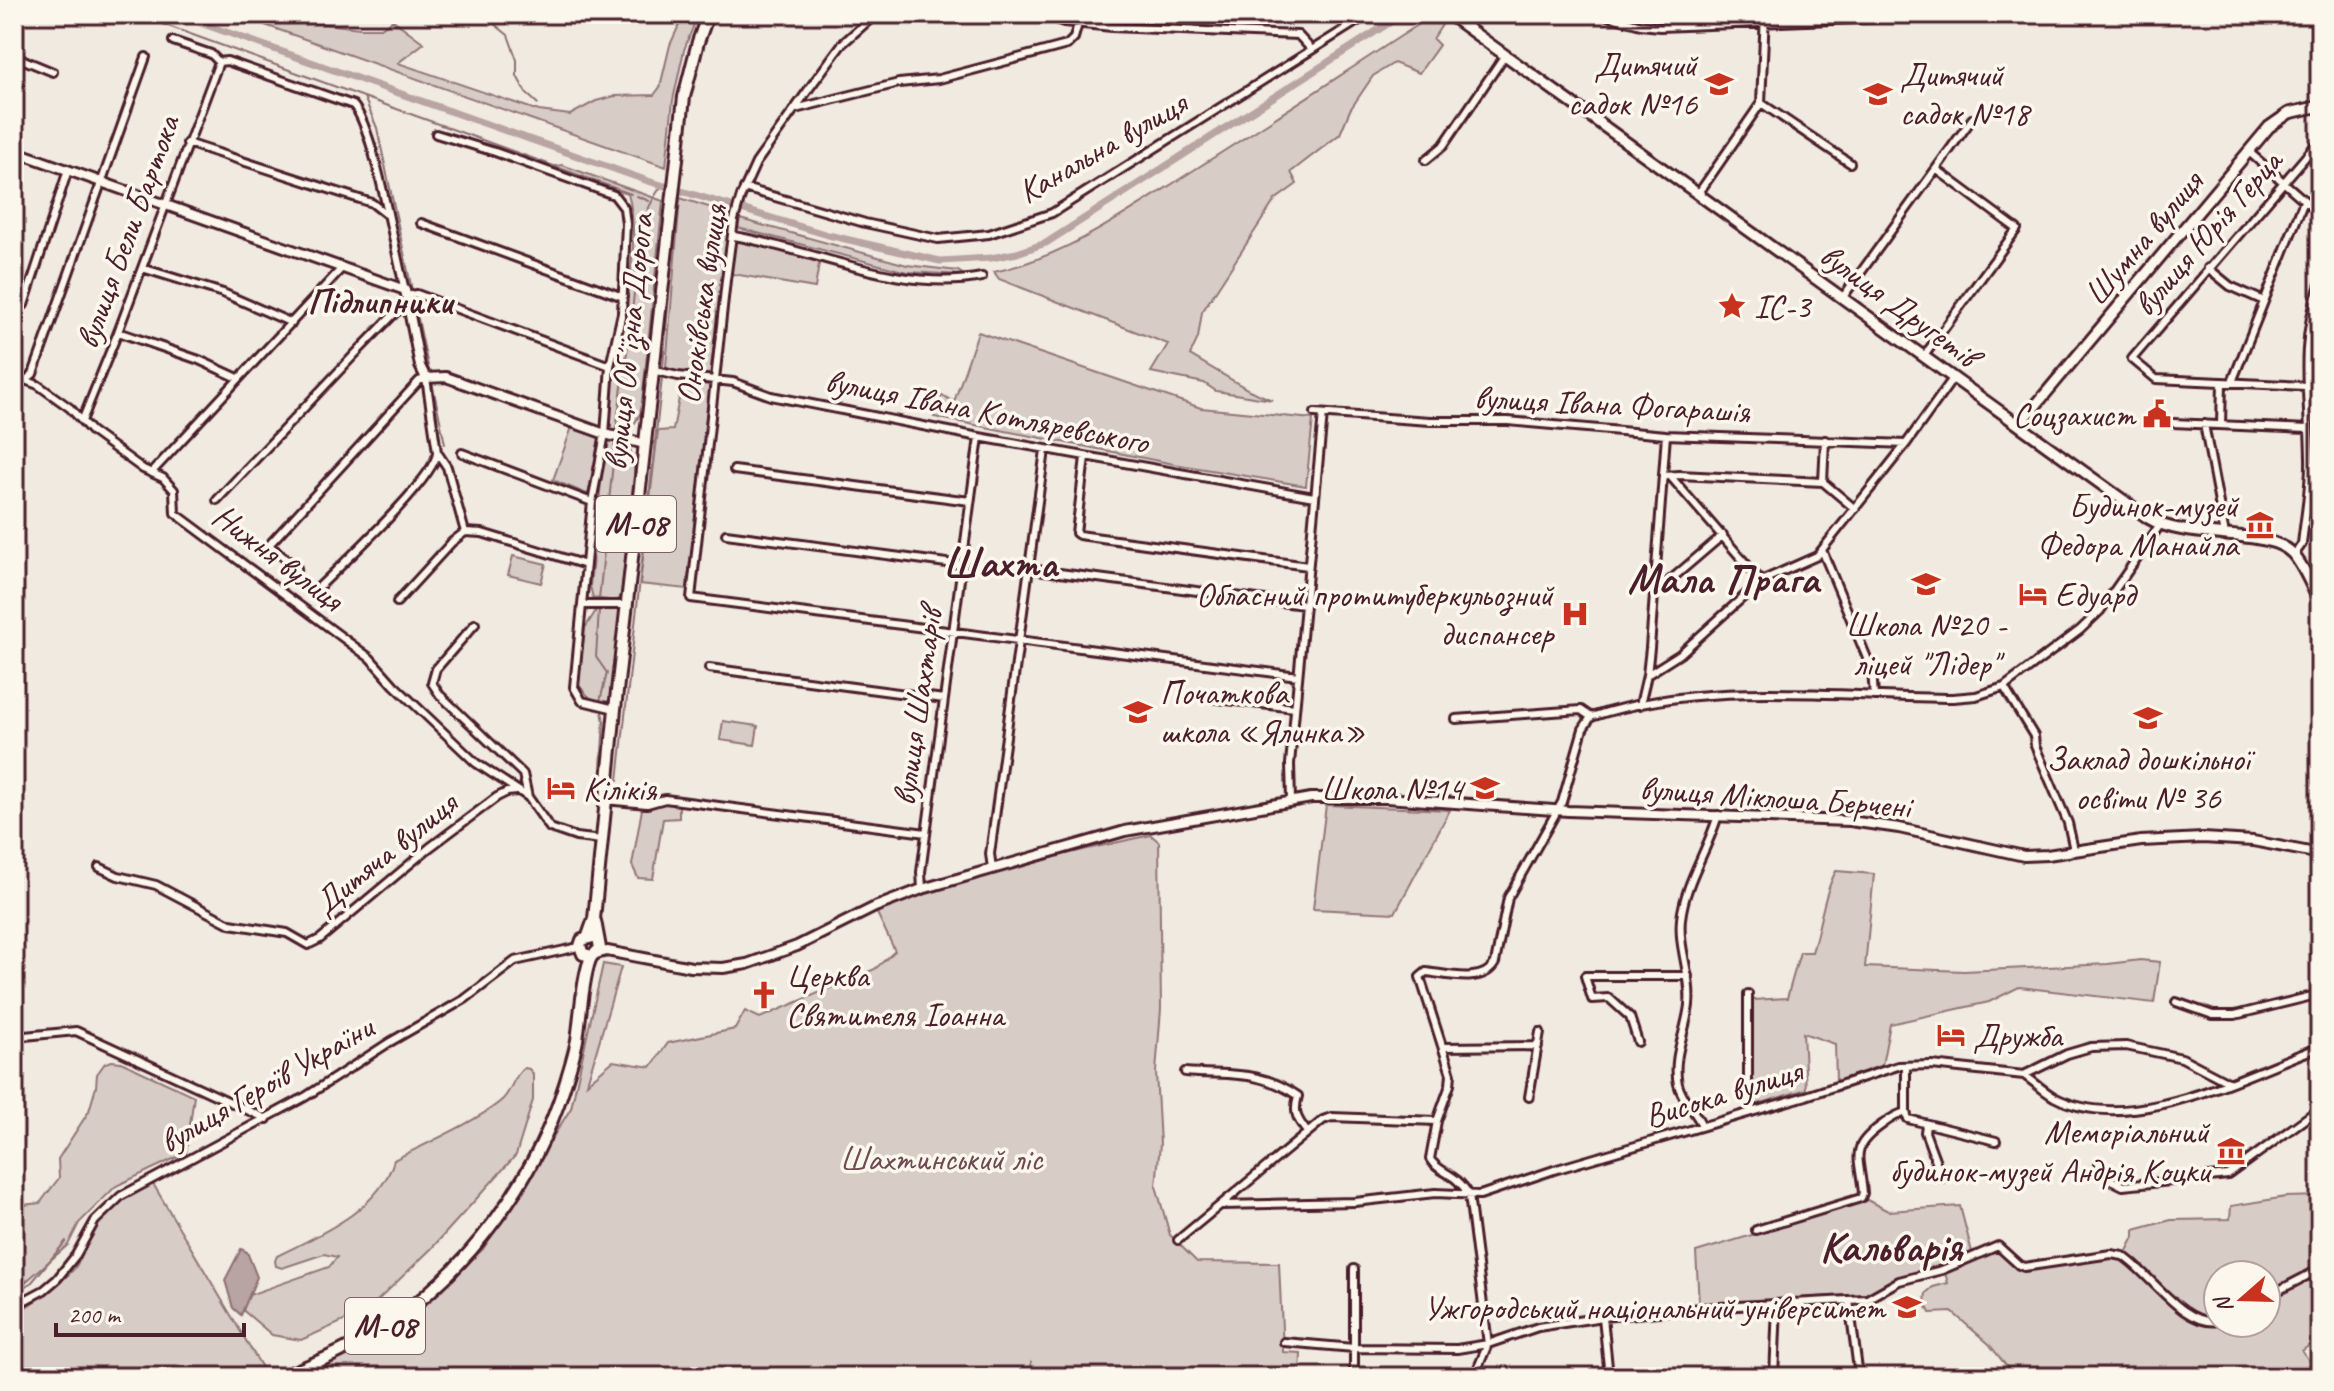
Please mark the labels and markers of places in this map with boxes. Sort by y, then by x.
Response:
place label: Дитячий садок №16 [1568,43,1699,125]
place label: Дитячий садок №18 [1900,53,2033,135]
school or university icon: Дитячий садок №16 [1704,69,1734,99]
school or university icon: Дитячий садок №18 [1863,79,1893,109]
place label: ІС-3 [1754,285,1813,328]
place icon: ІС-3 [1717,291,1747,321]
place label: Соцзахист [2013,393,2137,436]
public building icon: Соцзахист [2142,399,2172,429]
place label: Будинок-музей Федора Манайла [2037,484,2240,566]
museum icon: Будинок-музей Федора Манайла [2245,510,2275,540]
school or university icon: Школа №20 - ліцей "Лідер" [1911,569,1941,599]
place label: Обласний протитуберкульозний диспансер [1196,573,1555,655]
place label: Едуард [2055,573,2139,616]
hotel icon: Едуард [2018,579,2048,609]
hospital icon: Обласний протитуберкульозний диспансер [1560,599,1590,629]
place label: Школа №20 - ліцей "Лідер" [1845,603,2009,685]
place label: Початкова школа «Ялинка» [1160,671,1366,753]
school or university icon: Початкова школа «Ялинка» [1123,697,1153,727]
school or university icon: Заклад дошкільної освіти № 36 [2133,703,2163,733]
place label: Заклад дошкільної освіти № 36 [2046,737,2255,819]
place label: Кілікія [583,767,658,810]
place label: Школа №14 [1321,767,1467,810]
hotel icon: Кілікія [546,773,576,803]
school or university icon: Школа №14 [1470,773,1500,803]
place label: Церква Святителя Іоанна [786,954,1007,1036]
church icon: Церква Святителя Іоанна [749,980,779,1010]
place label: Дружба [1973,1014,2064,1057]
hotel icon: Дружба [1936,1020,1966,1050]
place label: Меморіальний будинок-музей Андрія Коцки [1890,1110,2212,1192]
museum icon: Меморіальний будинок-музей Андрія Коцки [2216,1136,2246,1166]
place label: Ужгородський національний університет [1424,1286,1887,1329]
school or university icon: Ужгородський національний університет [1892,1292,1922,1322]

